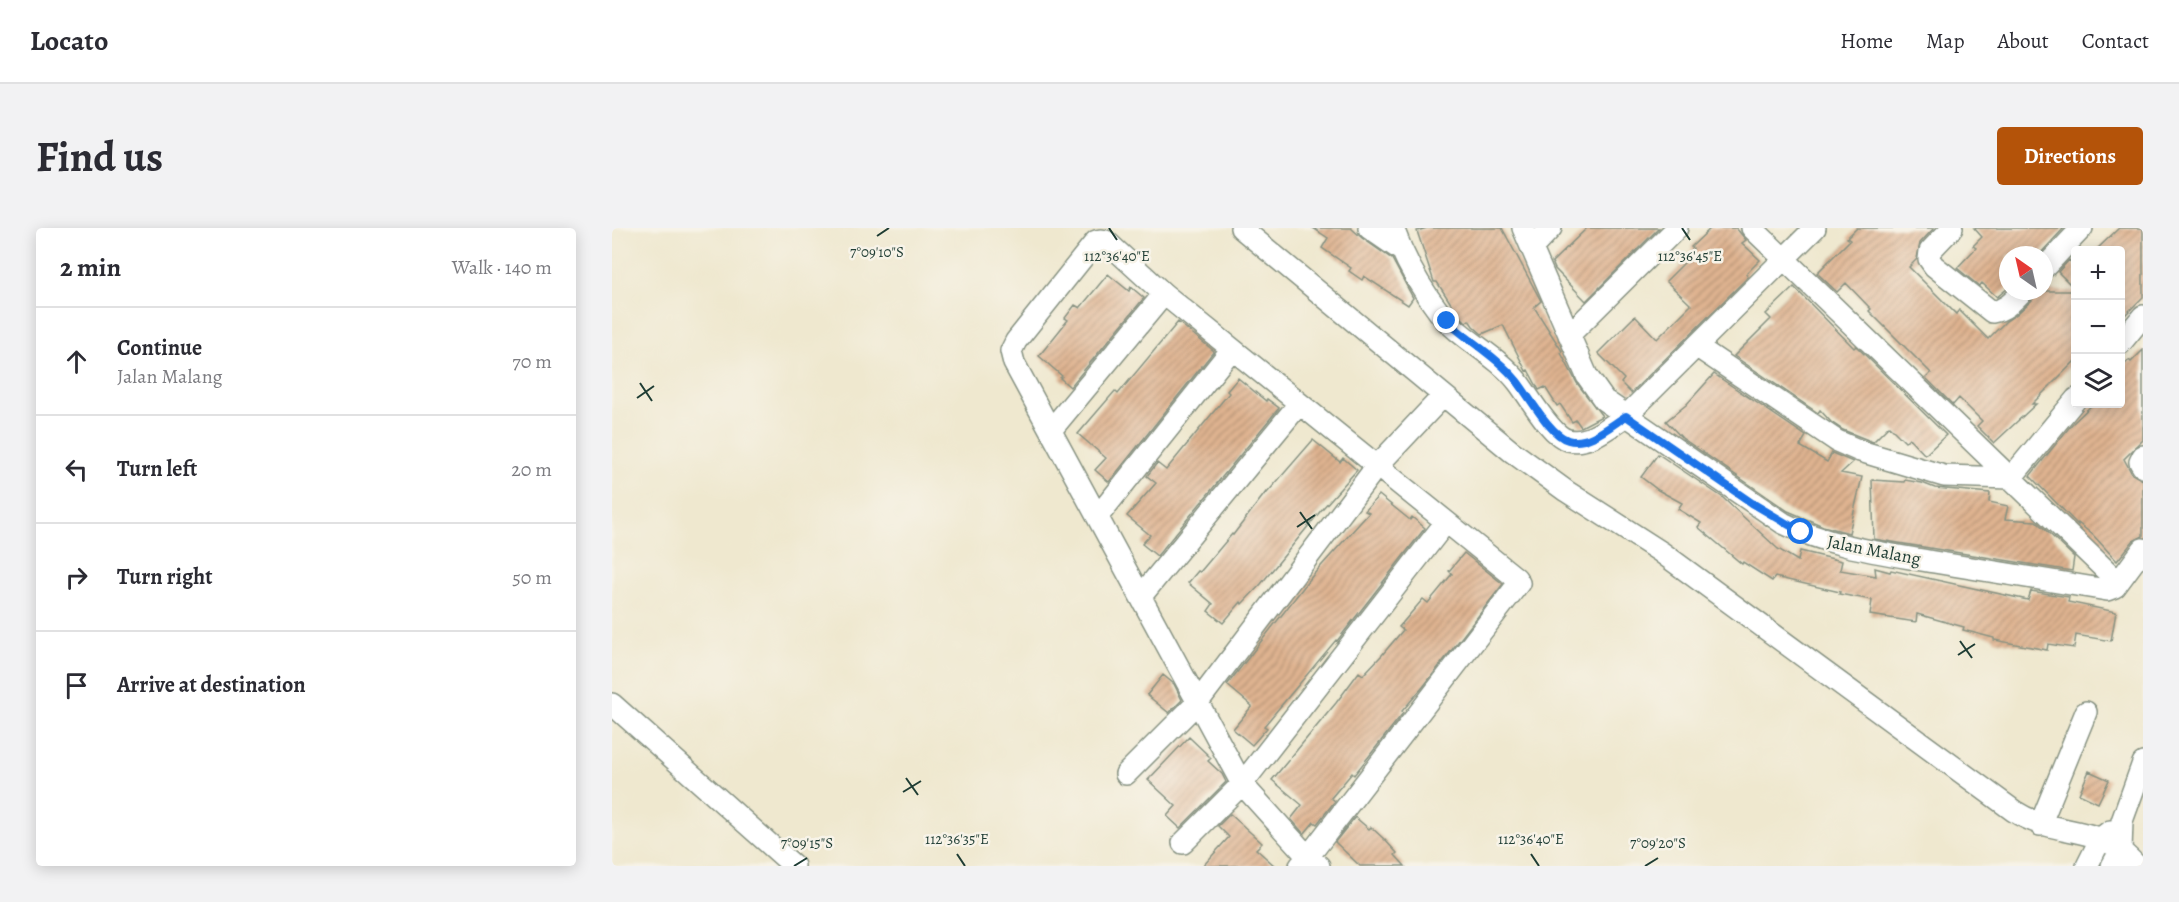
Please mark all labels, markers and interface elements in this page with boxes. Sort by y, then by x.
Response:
text: Locato [30,22,108,60]
text: Home [1840,27,1893,55]
text: Map [1926,27,1964,55]
text: About [1997,27,2049,55]
text: Contact [2082,27,2149,55]
button: Directions [1997,127,2143,185]
text: Find us [36,128,163,185]
text: 7°09'10"S [850,242,904,262]
text: 112°36'40"E [1084,246,1150,266]
text: 112°36'45"E [1658,246,1722,266]
north arrow [1999,246,2053,300]
map controls [2071,246,2125,408]
button: + [2071,246,2125,300]
text: 2 min [60,250,121,285]
text: Walk · 140 m [452,254,552,281]
button: − [2071,300,2125,354]
route end [1433,307,1459,333]
text: Continue [117,333,202,363]
icon: ahead [60,345,93,378]
text: 70 m [512,348,552,375]
button: layers [2071,354,2125,408]
text: Jalan Malang [117,363,223,390]
icon: left [60,453,93,486]
text: Turn left [117,454,197,484]
text: 20 m [511,456,552,483]
route start [1787,518,1813,544]
street label: Jalan Malang [1825,529,1923,571]
icon: right [60,561,93,594]
text: Turn right [117,562,213,592]
text: 50 m [512,564,552,591]
icon: arrive [60,669,93,702]
text: Arrive at destination [117,670,306,700]
text: 112°36'35"E [925,829,989,849]
text: 112°36'40"E [1498,829,1564,849]
text: 7°09'15"S [781,833,833,853]
text: 7°09'20"S [1630,833,1686,853]

